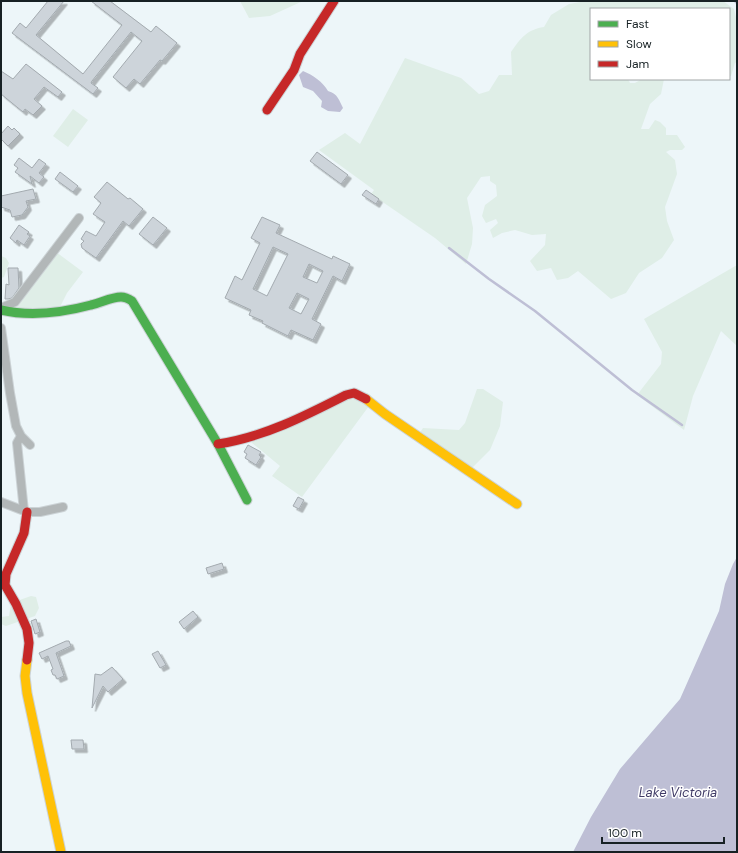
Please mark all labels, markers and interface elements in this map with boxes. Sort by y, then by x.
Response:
legend [590,8,730,80]
text: Fast [626,16,649,32]
text: Slow [626,36,652,52]
text: Jam [626,56,649,72]
water label: Lake Victoria [639,784,717,801]
scale bar [602,819,724,845]
text: 100 m [608,825,642,841]

